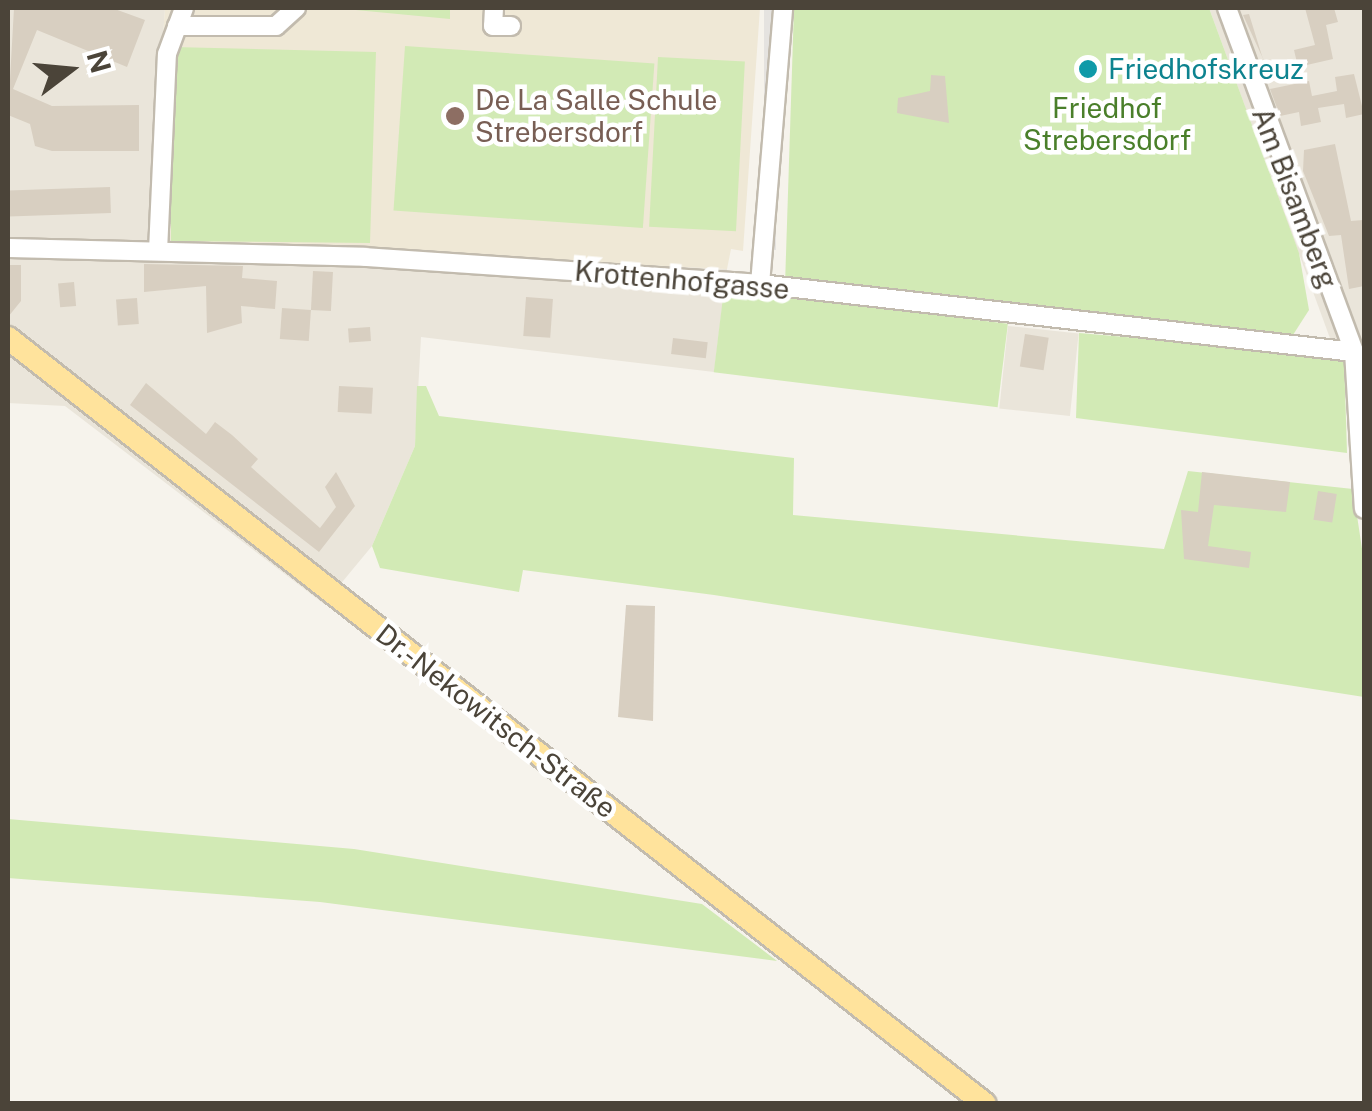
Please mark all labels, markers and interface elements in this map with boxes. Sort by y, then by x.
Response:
north arrow [20,20,120,120]
text: N [80,47,118,77]
place label: Friedhofskreuz [1108,52,1304,86]
marker: Friedhofskreuz [1077,58,1099,80]
place label: De La Salle Schule Strebersdorf [475,83,718,149]
park label: Friedhof Strebersdorf [1023,91,1191,157]
street label: Am Bisamberg [1245,103,1345,293]
marker: De La Salle Schule Strebersdorf [444,105,466,127]
street label: Krottenhofgasse [573,254,791,306]
street label: Dr.-Nekowitsch-Straße [369,617,623,825]

